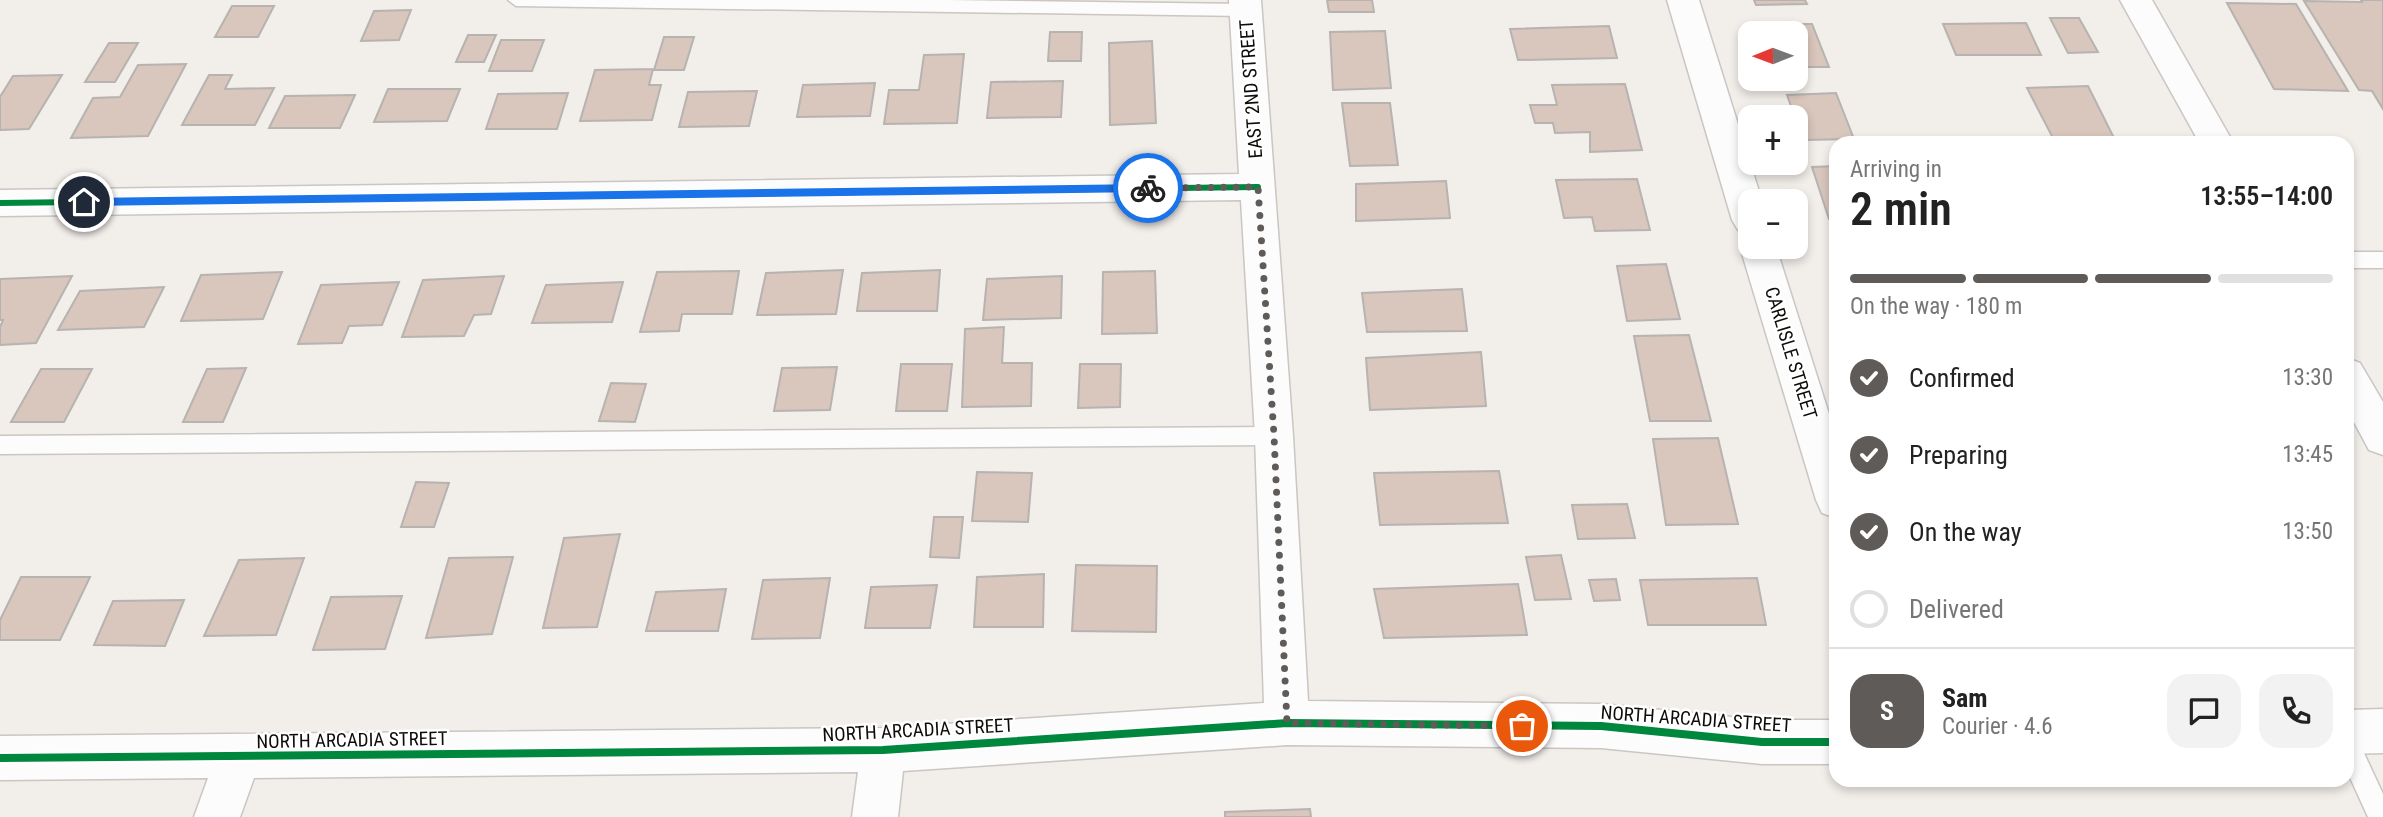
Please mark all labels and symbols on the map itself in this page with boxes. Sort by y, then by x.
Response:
street label: EAST 2ND STREET [1235,19,1267,159]
north arrow [1738,21,1808,91]
courier [1113,153,1183,223]
pin [54,172,114,232]
street label: CARLISLE STREET [1760,284,1822,422]
pin [1492,696,1552,756]
street label: NORTH ARCADIA STREET [1600,701,1792,737]
street label: NORTH ARCADIA STREET [822,714,1014,746]
street label: NORTH ARCADIA STREET [256,727,448,753]

